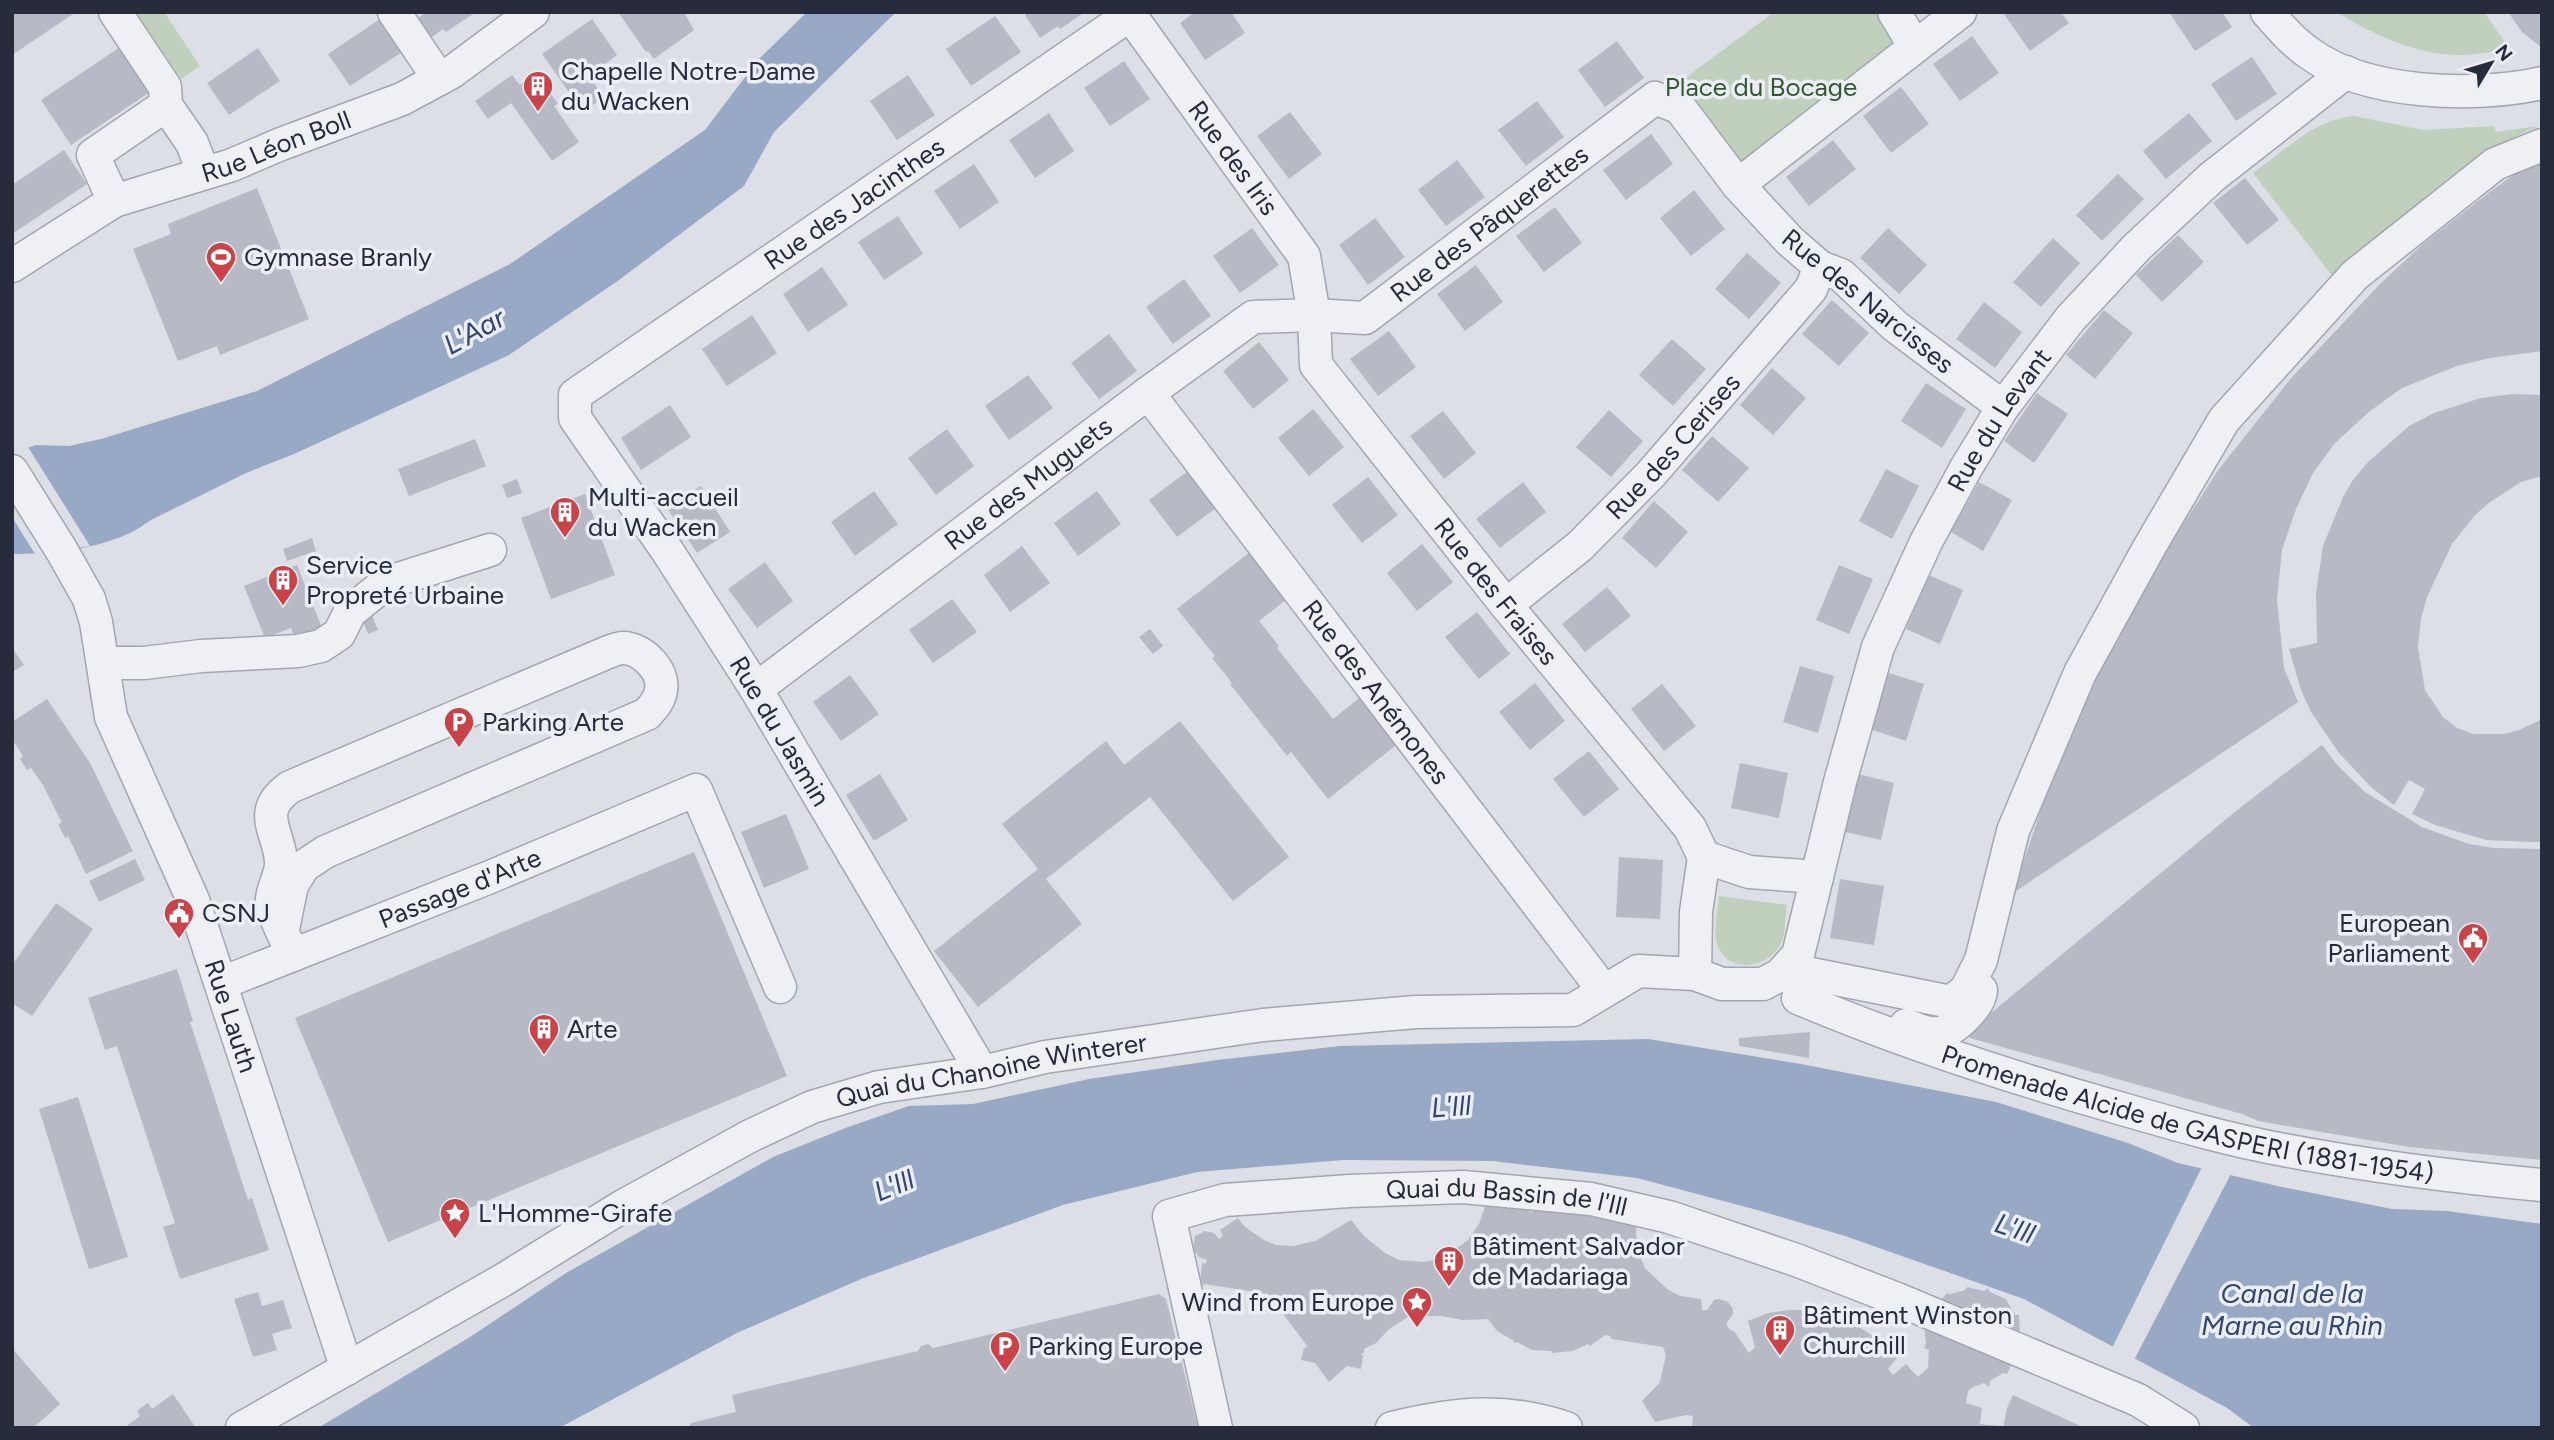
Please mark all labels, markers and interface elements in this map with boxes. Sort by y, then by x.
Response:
north arrow [2456,28,2526,98]
text: N [2490,40,2518,66]
place label: Chapelle Notre-Dame du Wacken [561,55,815,117]
building icon: Chapelle Notre-Dame du Wacken [521,69,555,113]
park label: Place du Bocage [1665,71,1857,103]
street label: Rue des Iris [1181,95,1285,221]
street label: Rue Léon Boll [198,103,355,189]
street label: Rue des Jacinthes [758,131,950,277]
street label: Rue des Pâquerettes [1384,138,1595,309]
street label: Rue des Narcisses [1775,222,1961,380]
sports icon: Gymnase Branly [204,240,238,284]
place label: Gymnase Branly [244,241,432,273]
water label: L'Aar [437,300,512,362]
street label: Rue du Levant [1940,342,2058,497]
street label: Rue des Cerises [1599,367,1747,526]
street label: Rue des Muguets [938,410,1118,557]
place label: Multi-accueil du Wacken [588,481,739,543]
building icon: Multi-accueil du Wacken [548,495,582,539]
street label: Rue des Fraises [1427,511,1565,672]
place label: Service Propreté Urbaine [306,549,504,611]
building icon: Service Propreté Urbaine [266,563,300,607]
street label: Rue des Anémones [1295,593,1457,791]
street label: Rue du Jasmin [723,650,837,812]
parking icon: Parking Arte [442,705,476,749]
place label: Parking Arte [482,706,624,738]
street label: Passage d'Arte [374,841,546,935]
public building icon: CSNJ [162,896,196,940]
place label: CSNJ [202,897,270,929]
place label: European Parliament [2327,907,2450,969]
public building icon: European Parliament [2456,921,2490,965]
street label: Rue Lauth [198,955,264,1076]
building icon: Arte [527,1012,561,1056]
place label: Arte [567,1013,617,1045]
street label: Quai du Chanoine Winterer [832,1026,1149,1115]
street label: Promenade Alcide de GASPERI (1881-1954) [1937,1038,2436,1189]
water label: L'Ill [1430,1088,1473,1124]
water label: L'Ill [869,1161,920,1208]
street label: Quai du Bassin de l'Ill [1385,1171,1631,1223]
place icon: L'Homme-Girafe [438,1196,472,1240]
place label: L'Homme-Girafe [478,1197,672,1229]
water label: L'Ill [1990,1205,2040,1251]
place label: Bâtiment Salvador de Madariaga [1472,1230,1685,1292]
building icon: Bâtiment Salvador de Madariaga [1432,1244,1466,1288]
water label: Canal de la Marne au Rhin [2201,1276,2383,1342]
place icon: Wind from Europe [1400,1285,1434,1329]
place label: Wind from Europe [1182,1286,1394,1318]
place label: Bâtiment Winston Churchill [1803,1299,2012,1361]
building icon: Bâtiment Winston Churchill [1763,1313,1797,1357]
parking icon: Parking Europe [988,1329,1022,1373]
place label: Parking Europe [1028,1330,1203,1362]

